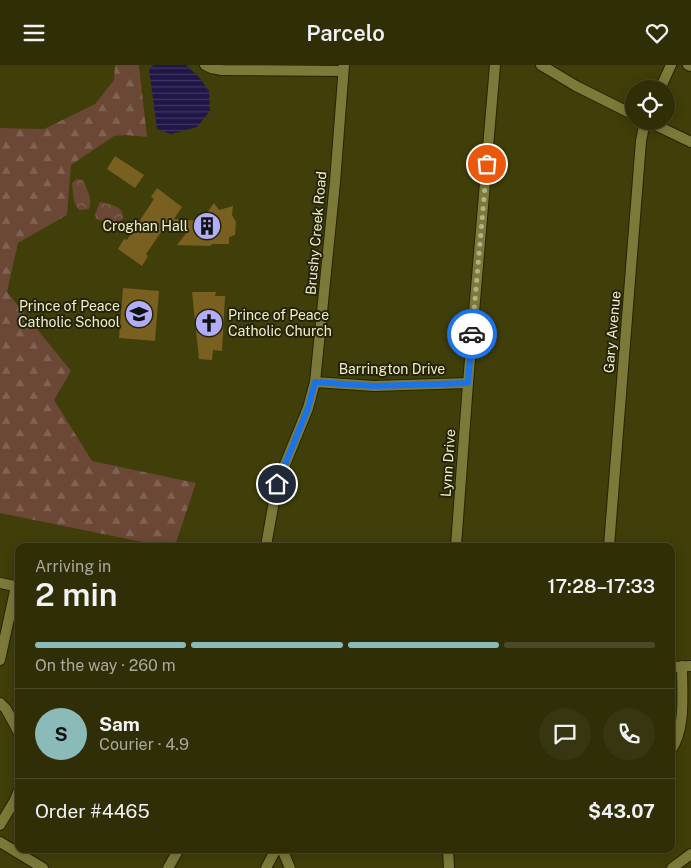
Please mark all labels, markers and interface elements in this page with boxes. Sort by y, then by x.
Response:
icon: menu [20,19,48,47]
icon: heart [643,19,671,47]
text: Parcelo [306,20,385,46]
map controls [625,80,675,130]
button: locate [625,80,675,130]
pin [466,143,508,185]
icon: bag [473,150,501,178]
street label: Brushy Creek Road [303,171,329,295]
building icon: Croghan Hall [192,211,222,241]
place label: Croghan Hall [102,218,188,234]
street label: Gary Avenue [600,290,624,374]
place label: Prince of Peace Catholic School [18,298,120,330]
school or university icon: Prince of Peace Catholic School [124,299,154,329]
place label: Prince of Peace Catholic Church [228,307,332,339]
church icon: Prince of Peace Catholic Church [194,308,224,338]
courier [447,309,497,359]
icon: car [458,320,486,348]
street label: Barrington Drive [339,361,445,377]
street label: Lynn Drive [438,428,458,498]
pin [256,463,298,505]
icon: home [263,470,291,498]
text: Arriving in [35,557,111,576]
text: 17:28–17:33 [547,575,655,597]
text: 2 min [35,576,118,613]
text: On the way · 260 m [35,656,176,675]
button: chat [539,708,591,760]
button: phone [603,708,655,760]
text: Sam [99,713,140,735]
text: S [54,723,68,745]
text: Courier · 4.9 [99,735,189,754]
text: Order #4465 [35,800,150,822]
text: $43.07 [588,800,655,822]

